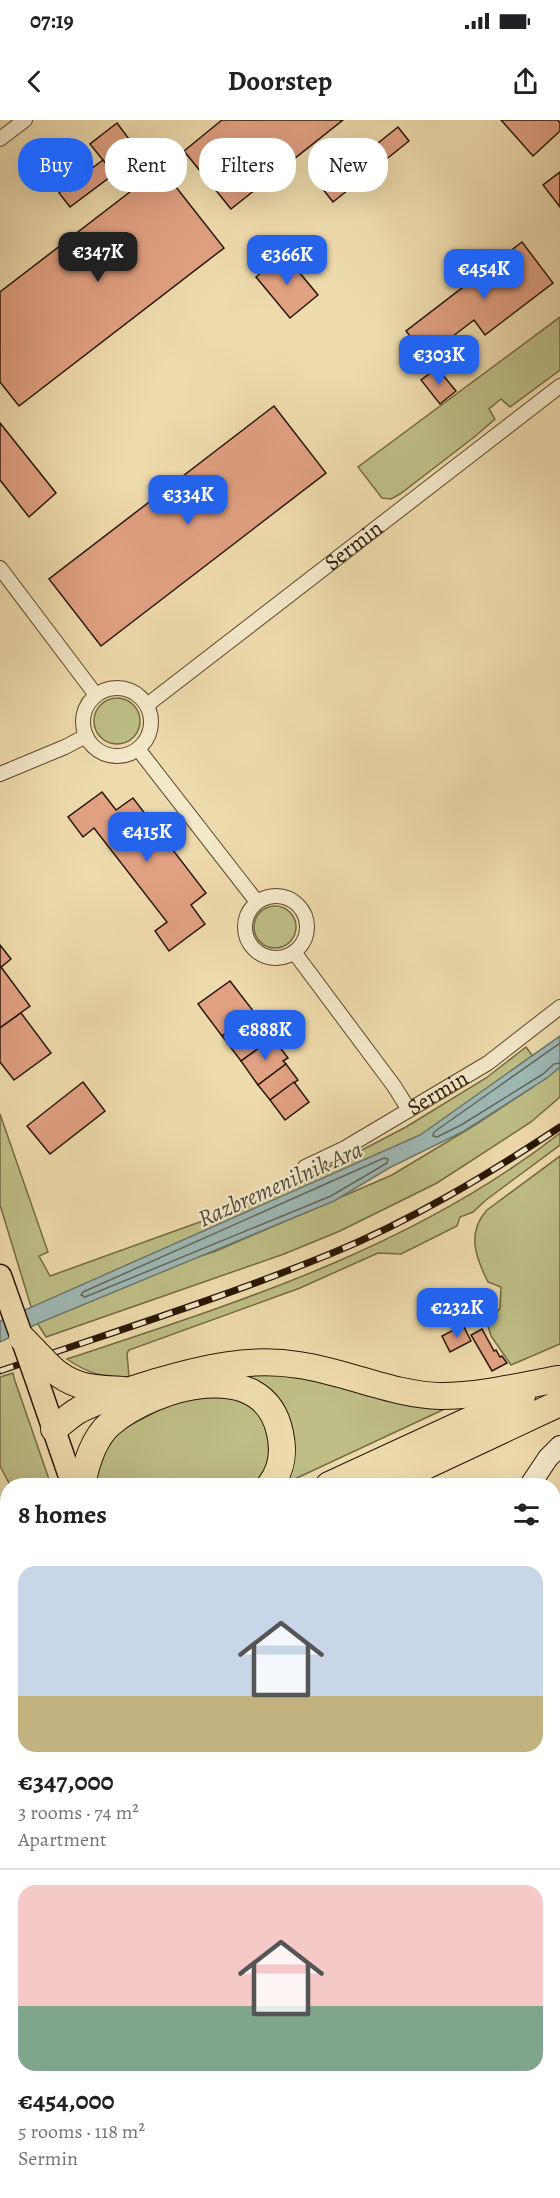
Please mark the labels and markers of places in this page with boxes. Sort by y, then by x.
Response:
pin: €347K [56,232,140,283]
pin: €366K [245,235,329,286]
pin: €454K [442,249,526,300]
pin: €303K [397,335,481,386]
pin: €334K [146,475,230,526]
pin: €415K [105,812,189,863]
pin: €888K [223,1010,307,1061]
pin: €232K [415,1288,499,1339]

